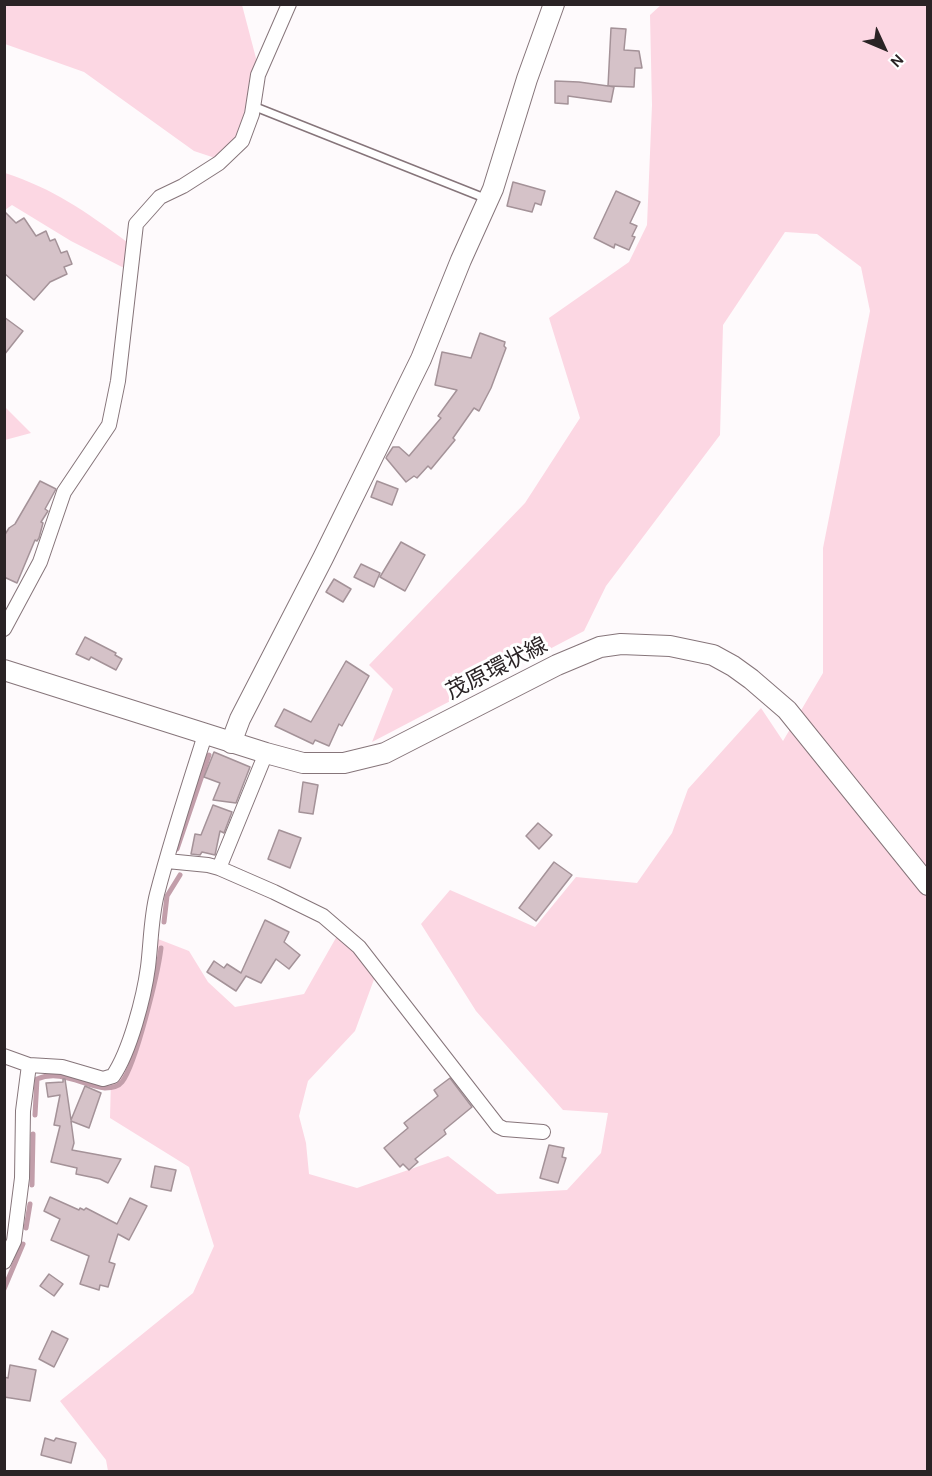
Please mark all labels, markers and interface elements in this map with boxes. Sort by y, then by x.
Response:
north arrow [854,18,914,78]
text: N [886,50,908,72]
street label: 茂原環状線 [442,632,552,706]

